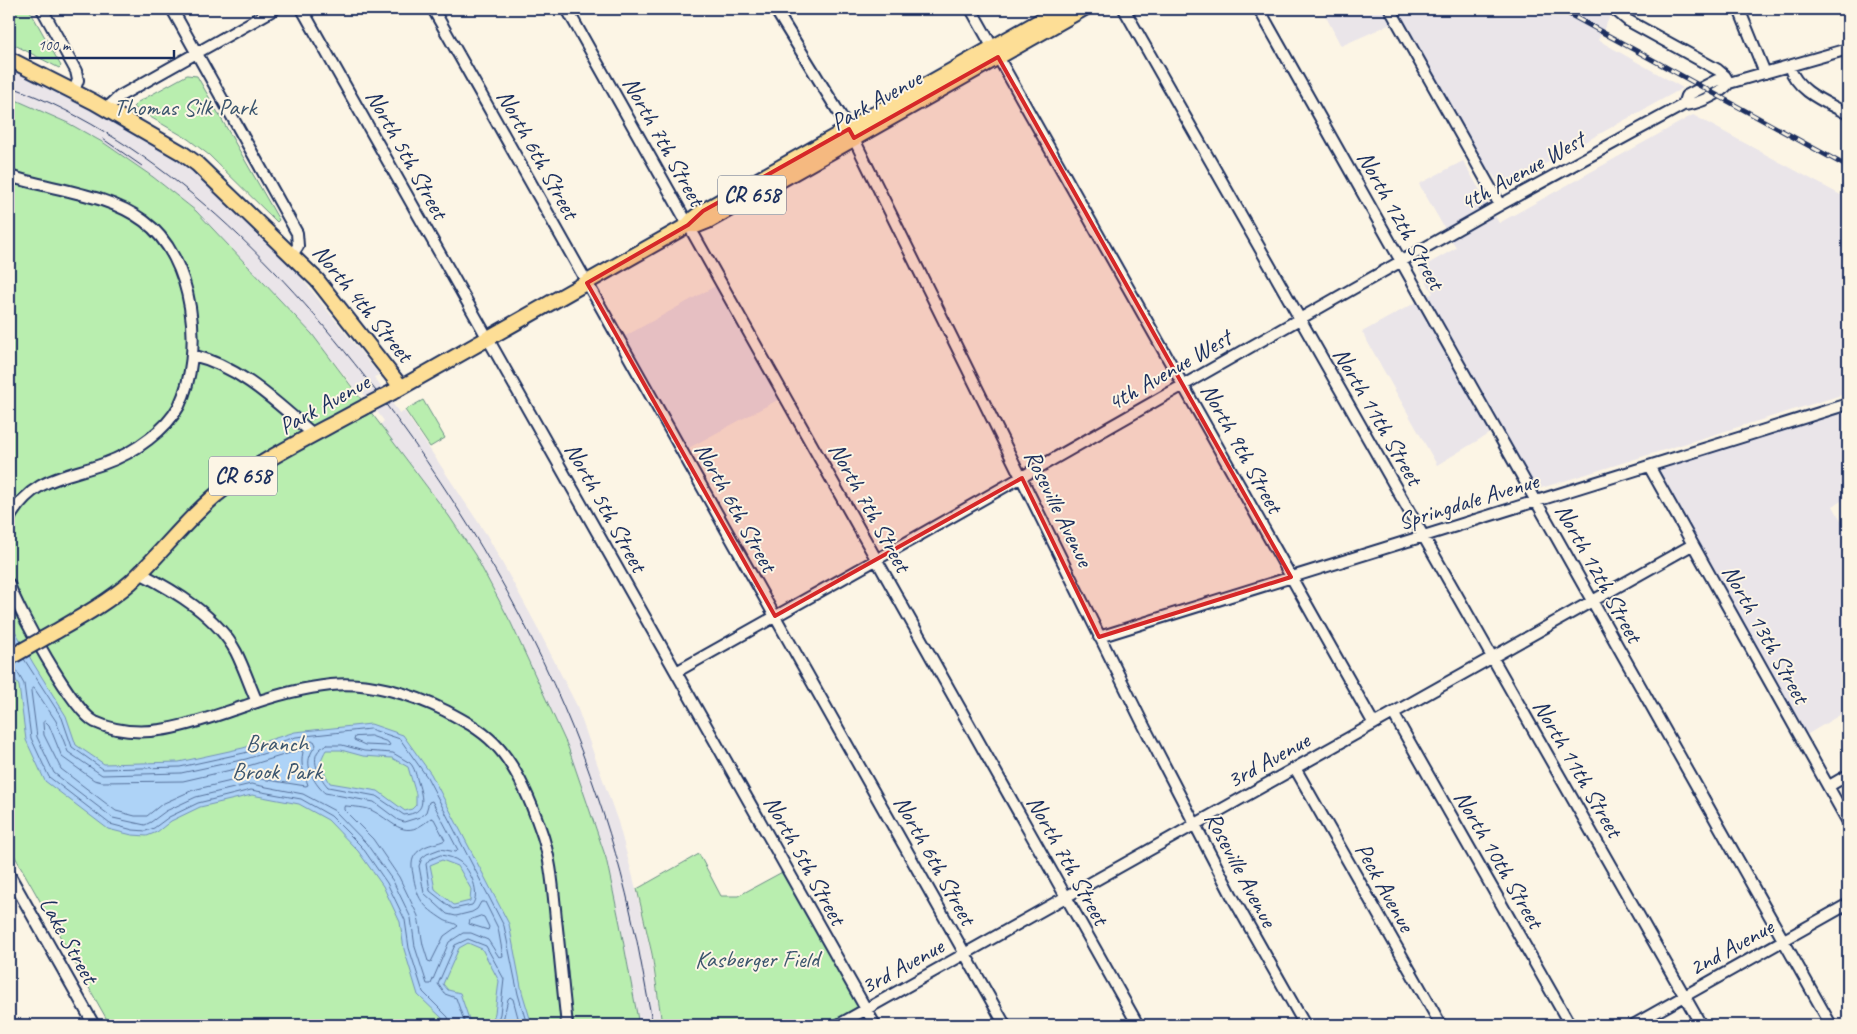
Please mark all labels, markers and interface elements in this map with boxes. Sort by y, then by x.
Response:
scale bar [30,28,174,60]
text: 100 m [38,36,72,55]
street label: Park Avenue [825,62,929,137]
street label: North 7th Street [616,71,713,213]
street label: North 5th Street [359,84,456,226]
street label: North 6th Street [490,84,587,226]
park label: Thomas Silk Park [114,92,258,122]
street label: 4th Avenue West [1454,123,1592,218]
street label: North 12th Street [1351,145,1452,296]
road number: CR 658 [718,176,786,214]
street label: North 4th Street [306,238,421,370]
street label: 4th Avenue West [1102,321,1239,417]
street label: North 11th Street [1326,342,1431,492]
street label: Park Avenue [273,366,377,441]
street label: North 9th Street [1194,378,1291,520]
street label: North 5th Street [558,437,655,579]
street label: North 6th Street [688,437,785,579]
street label: North 7th Street [822,437,919,579]
street label: Roseville Avenue [1018,445,1101,573]
road number: CR 658 [209,456,277,496]
street label: Springdale Avenue [1394,465,1544,537]
street label: North 12th Street [1549,498,1650,649]
street label: North 13th Street [1716,559,1817,710]
street label: North 11th Street [1526,694,1631,844]
street label: 3rd Avenue [1221,724,1317,795]
park label: Branch Brook Park [232,728,324,786]
street label: North 10th Street [1447,785,1552,935]
street label: North 5th Street [757,790,854,932]
street label: North 6th Street [887,790,984,932]
street label: North 7th Street [1020,790,1117,932]
street label: Roseville Avenue [1198,806,1285,934]
street label: Peck Avenue [1348,837,1423,939]
street label: Lake Street [33,891,106,991]
street label: 2nd Avenue [1683,910,1780,982]
street label: 3rd Avenue [855,930,951,1001]
park label: Kasberger Field [695,944,823,974]

